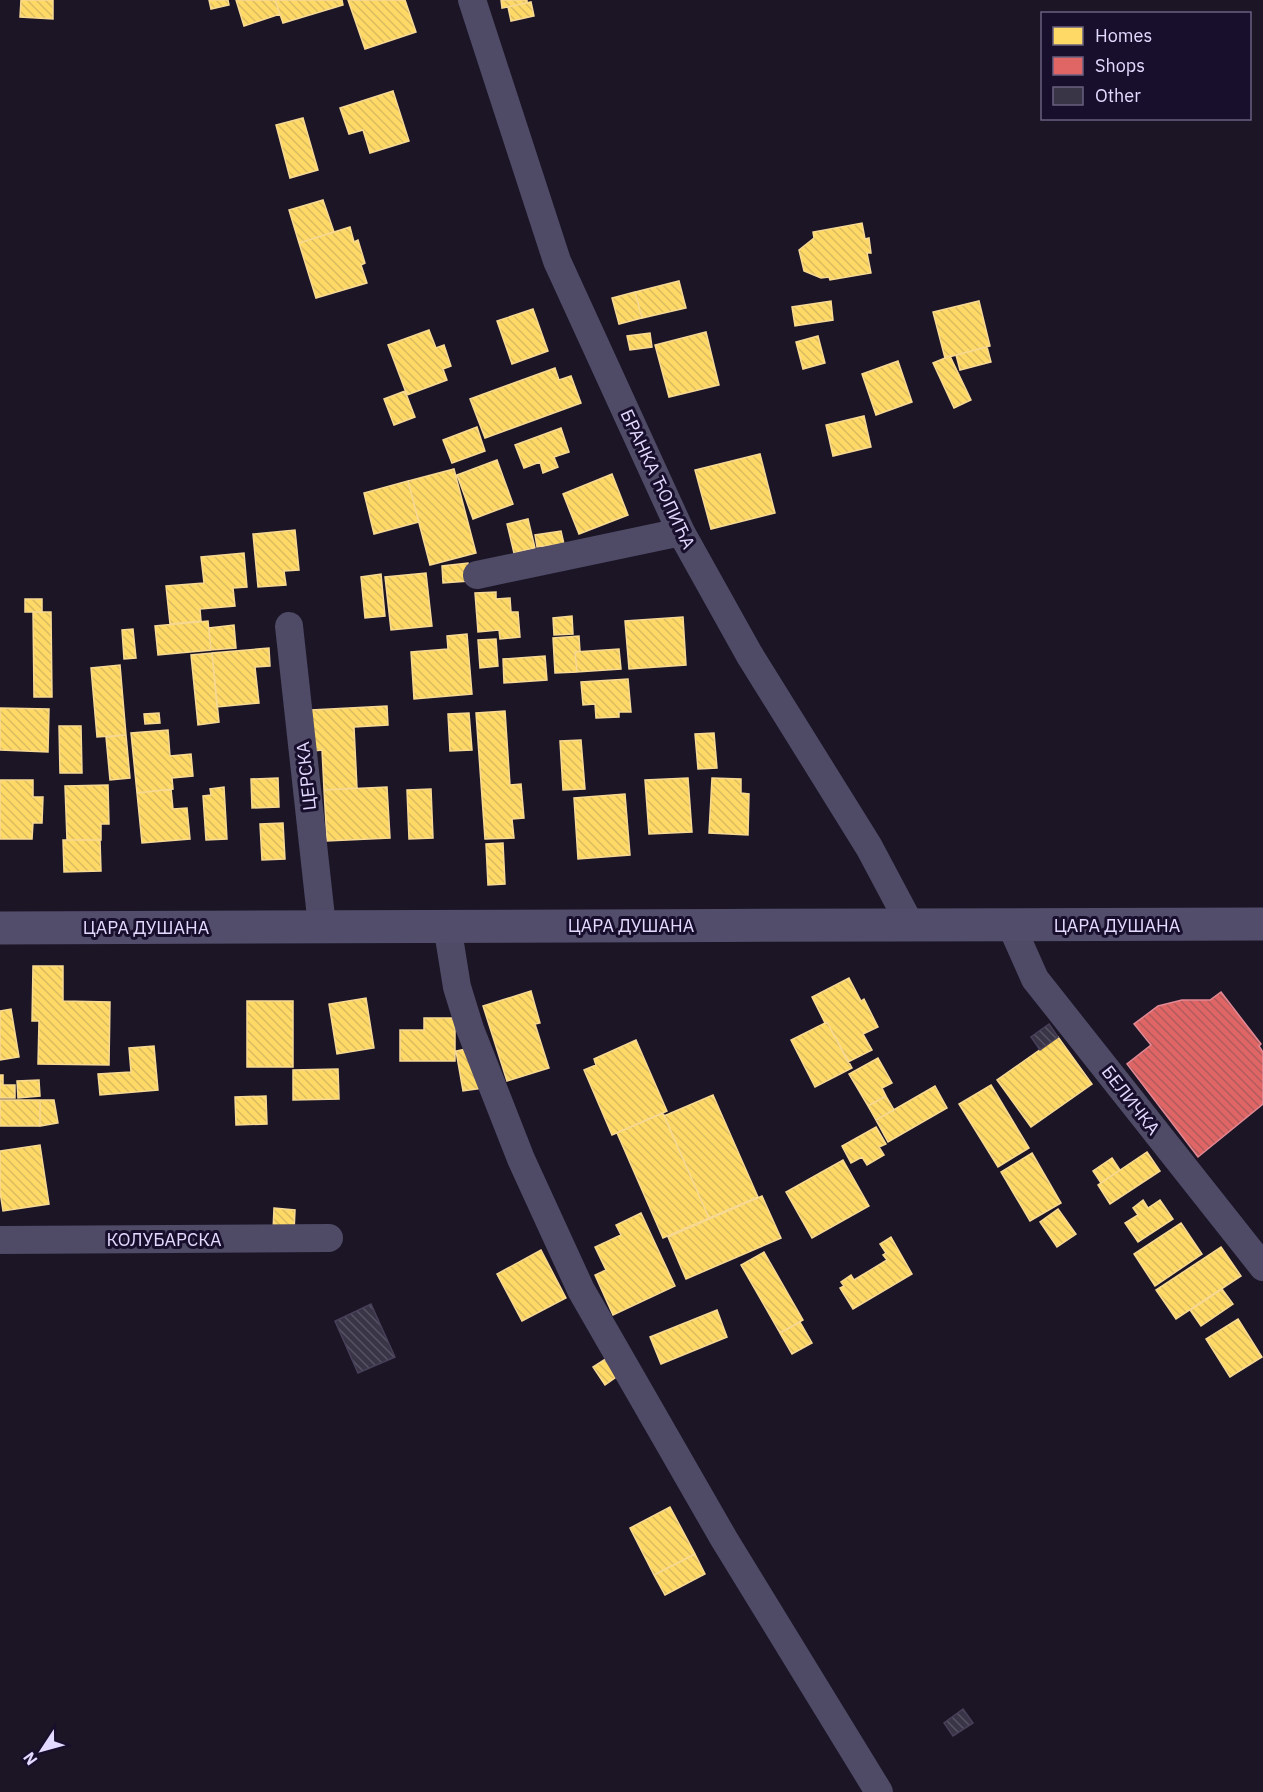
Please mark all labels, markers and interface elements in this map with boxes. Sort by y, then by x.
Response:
legend [1041,12,1251,120]
text: Homes [1095,24,1152,47]
text: Shops [1095,54,1145,77]
text: Other [1095,84,1141,107]
street label: БРАНКА ЋОПИЋА [616,405,701,553]
street label: ЦЕРСКА [291,740,321,812]
street label: ЦАРА ДУШАНА [568,914,695,937]
street label: ЦАРА ДУШАНА [1054,914,1181,937]
street label: ЦАРА ДУШАНА [83,916,210,939]
street label: БЕЛИЧКА [1097,1061,1166,1140]
street label: КОЛУБАРСКА [106,1228,222,1251]
north arrow [12,1720,72,1780]
text: N [18,1748,41,1769]

